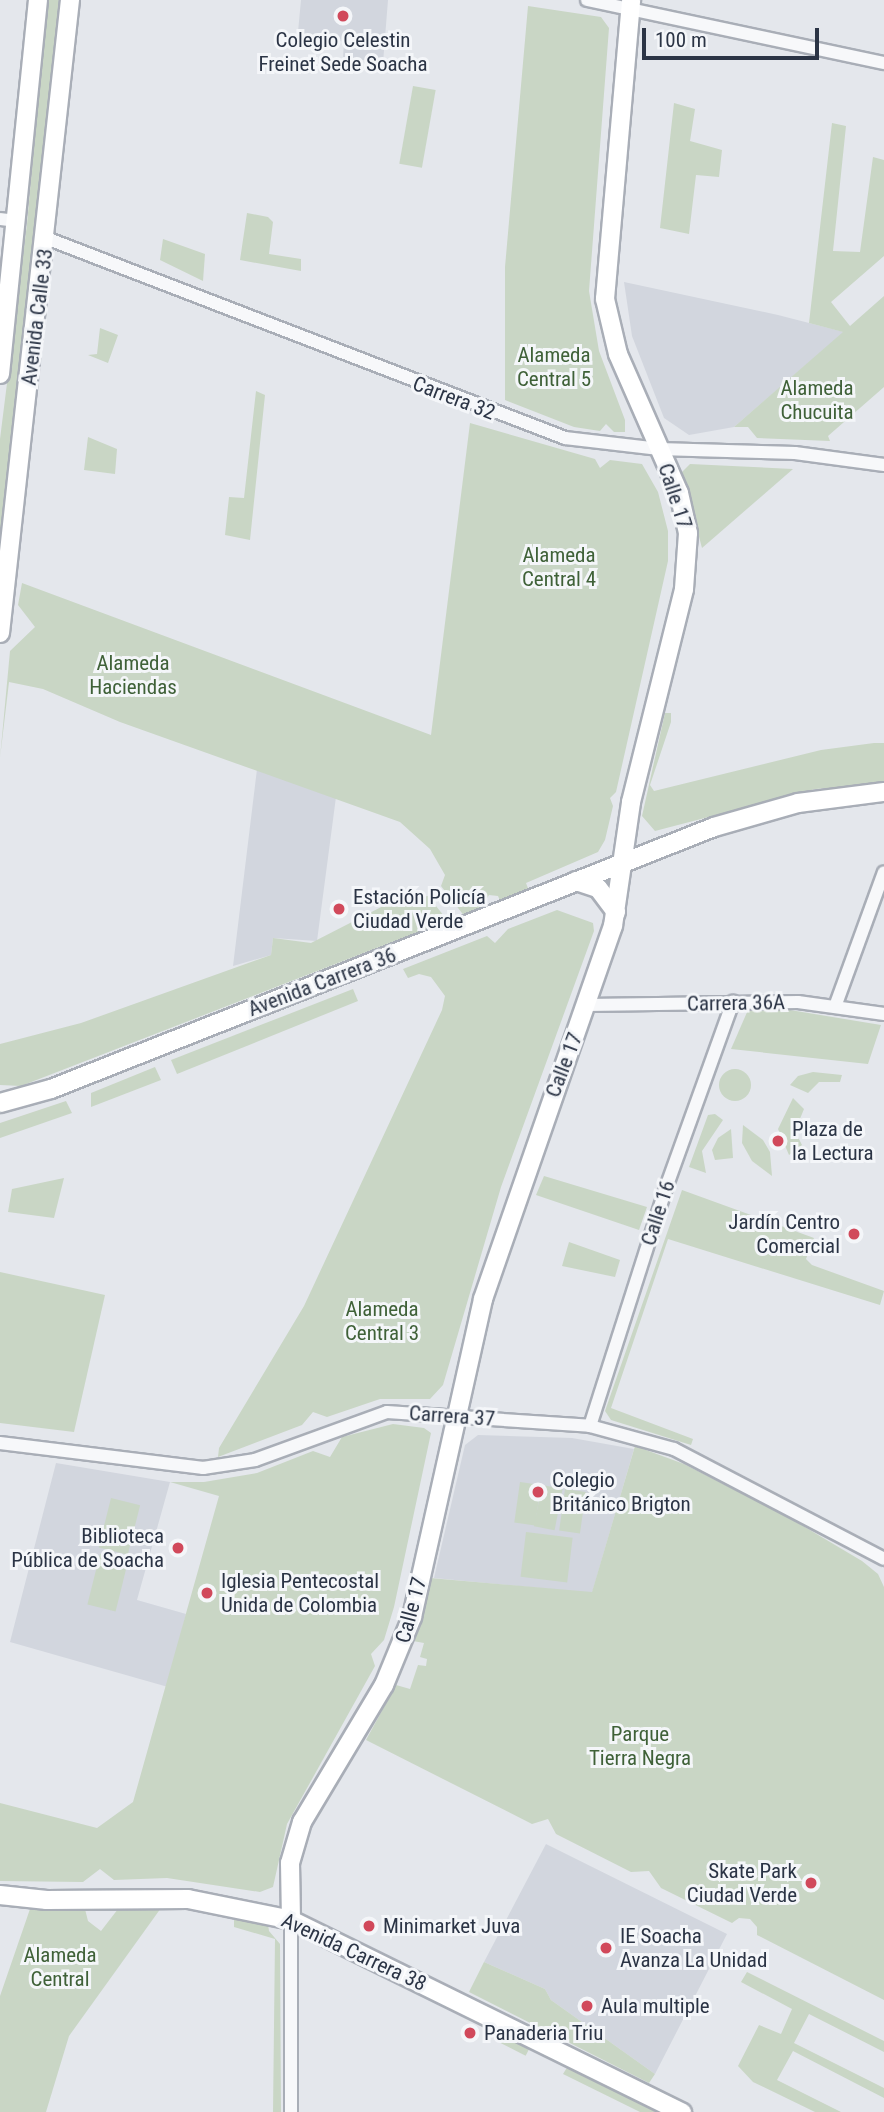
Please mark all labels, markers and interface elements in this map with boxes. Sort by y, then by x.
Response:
marker: Colegio Celestin Freinet Sede Soacha [335,8,351,24]
scale bar [646,14,823,58]
place label: Colegio Celestin Freinet Sede Soacha [259,27,427,77]
text: 100 m [655,28,707,52]
street label: Avenida Calle 33 [16,247,58,387]
park label: Alameda Central 5 [517,342,591,392]
street label: Carrera 32 [409,371,499,425]
park label: Alameda Chucuita [780,375,854,425]
street label: Calle 17 [653,460,697,532]
park label: Alameda Central 4 [522,542,596,592]
park label: Alameda Haciendas [89,650,177,700]
place label: Estación Policía Ciudad Verde [353,884,486,934]
marker: Estación Policía Ciudad Verde [331,901,347,917]
street label: Avenida Carrera 36 [244,942,400,1022]
street label: Carrera 36A [687,990,785,1016]
street label: Calle 17 [540,1029,588,1101]
place label: Plaza de la Lectura [792,1116,874,1166]
marker: Plaza de la Lectura [770,1133,786,1149]
street label: Calle 16 [636,1177,680,1249]
place label: Jardín Centro Comercial [728,1209,840,1259]
marker: Jardín Centro Comercial [846,1226,862,1242]
park label: Alameda Central 3 [345,1296,419,1346]
street label: Carrera 37 [408,1400,496,1432]
place label: Colegio Británico Brigton [552,1467,691,1517]
marker: Colegio Británico Brigton [530,1484,546,1500]
place label: Biblioteca Pública de Soacha [11,1523,164,1573]
marker: Biblioteca Pública de Soacha [170,1540,186,1556]
place label: Iglesia Pentecostal Unida de Colombia [221,1568,379,1618]
street label: Calle 17 [390,1574,432,1646]
marker: Iglesia Pentecostal Unida de Colombia [199,1585,215,1601]
park label: Parque Tierra Negra [589,1721,691,1771]
place label: Skate Park Ciudad Verde [687,1858,797,1908]
marker: Skate Park Ciudad Verde [803,1875,819,1891]
street label: Avenida Carrera 38 [278,1907,430,1997]
place label: Minimarket Juva [383,1913,520,1939]
marker: Minimarket Juva [361,1918,377,1934]
place label: IE Soacha Avanza La Unidad [620,1923,767,1973]
marker: IE Soacha Avanza La Unidad [598,1940,614,1956]
park label: Alameda Central [23,1942,97,1992]
place label: Aula multiple [601,1993,710,2019]
marker: Aula multiple [579,1998,595,2014]
place label: Panaderia Triu [484,2020,604,2046]
marker: Panaderia Triu [462,2025,478,2041]

